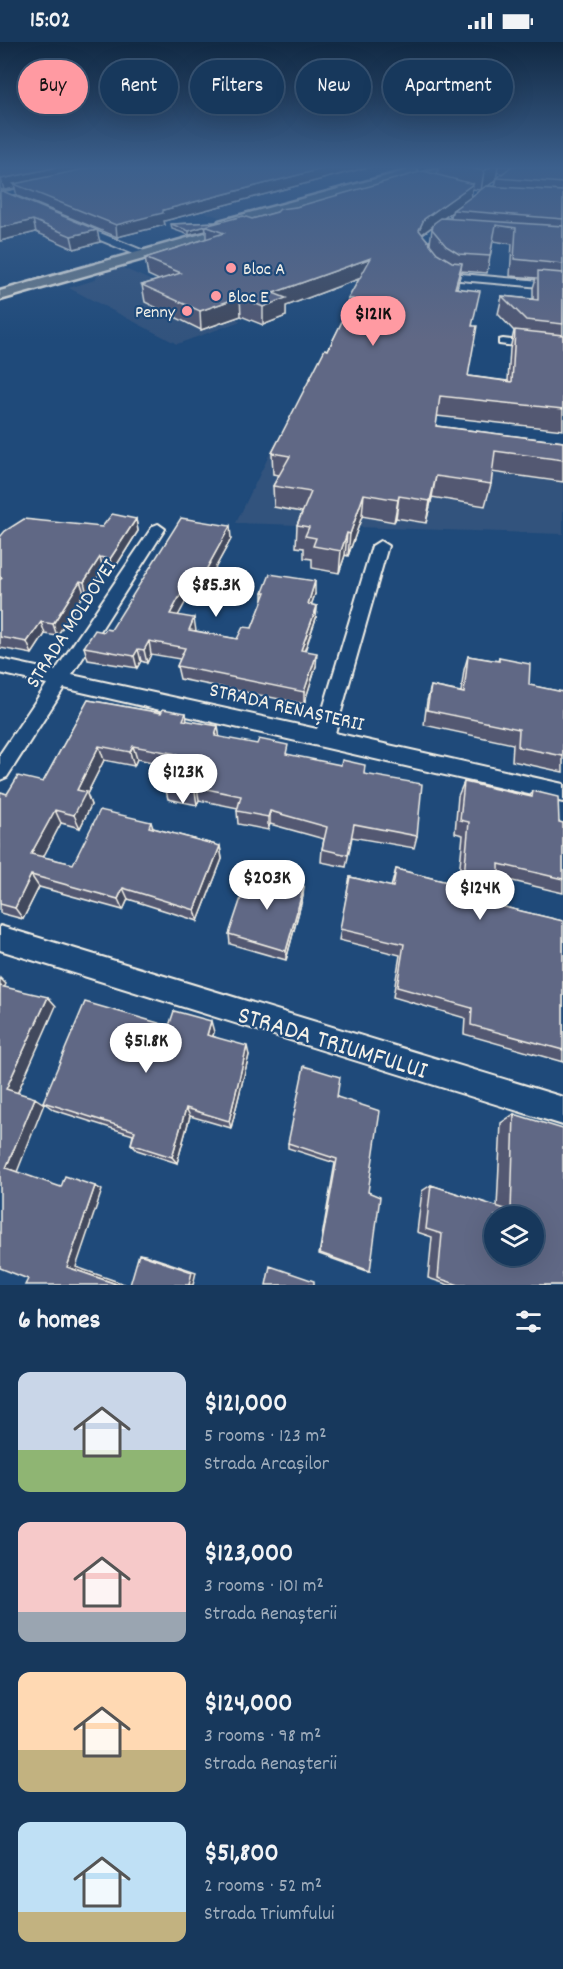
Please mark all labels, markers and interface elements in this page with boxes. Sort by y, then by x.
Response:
text: 15:02 [30,6,70,37]
chip: Buy [18,60,88,114]
chip: Rent [100,60,178,114]
chip: Filters [190,60,284,114]
chip: New [296,60,371,114]
chip: Apartment [383,60,513,114]
place label: Bloc A [243,258,285,283]
marker: Bloc A [224,261,238,275]
place label: Bloc E [228,286,268,311]
marker: Bloc E [209,289,223,303]
pin: $121K [331,296,415,347]
place label: Penny [135,301,176,326]
text: $121K [355,301,391,329]
marker: Penny [180,304,194,318]
street label: STRADA MOLDOVEI [20,554,126,695]
pin: $85.3K [167,567,265,618]
text: $85.3K [192,572,240,600]
street label: STRADA RENAȘTERII [206,677,367,741]
pin: $123K [141,754,225,805]
text: $123K [162,759,204,787]
pin: $203K [225,860,309,911]
text: $203K [243,865,291,893]
pin: $124K [438,870,522,921]
text: $124K [460,875,500,903]
street label: STRADA TRIUMFULUI [233,998,431,1091]
pin: $51.8K [97,1023,195,1074]
text: $51.8K [124,1028,168,1056]
map controls [484,1206,544,1266]
button: layers [484,1206,544,1266]
text: 6 homes [18,1303,100,1340]
icon: filters [512,1305,545,1338]
text: $121,000 [204,1386,287,1423]
icon: home [66,1396,138,1468]
text: 5 rooms · 123 m² [204,1423,327,1451]
text: Strada Arcașilor [204,1451,329,1479]
text: $123,000 [204,1536,293,1573]
icon: home [66,1546,138,1618]
text: 3 rooms · 101 m² [204,1573,324,1601]
text: Strada Renașterii [204,1601,337,1629]
text: $124,000 [204,1686,292,1723]
icon: home [66,1696,138,1768]
text: 3 rooms · 98 m² [204,1723,321,1751]
text: Strada Renașterii [204,1751,337,1779]
text: $51,800 [204,1836,279,1873]
icon: home [66,1846,138,1918]
text: 2 rooms · 52 m² [204,1873,322,1901]
text: Strada Triumfului [204,1901,334,1929]

